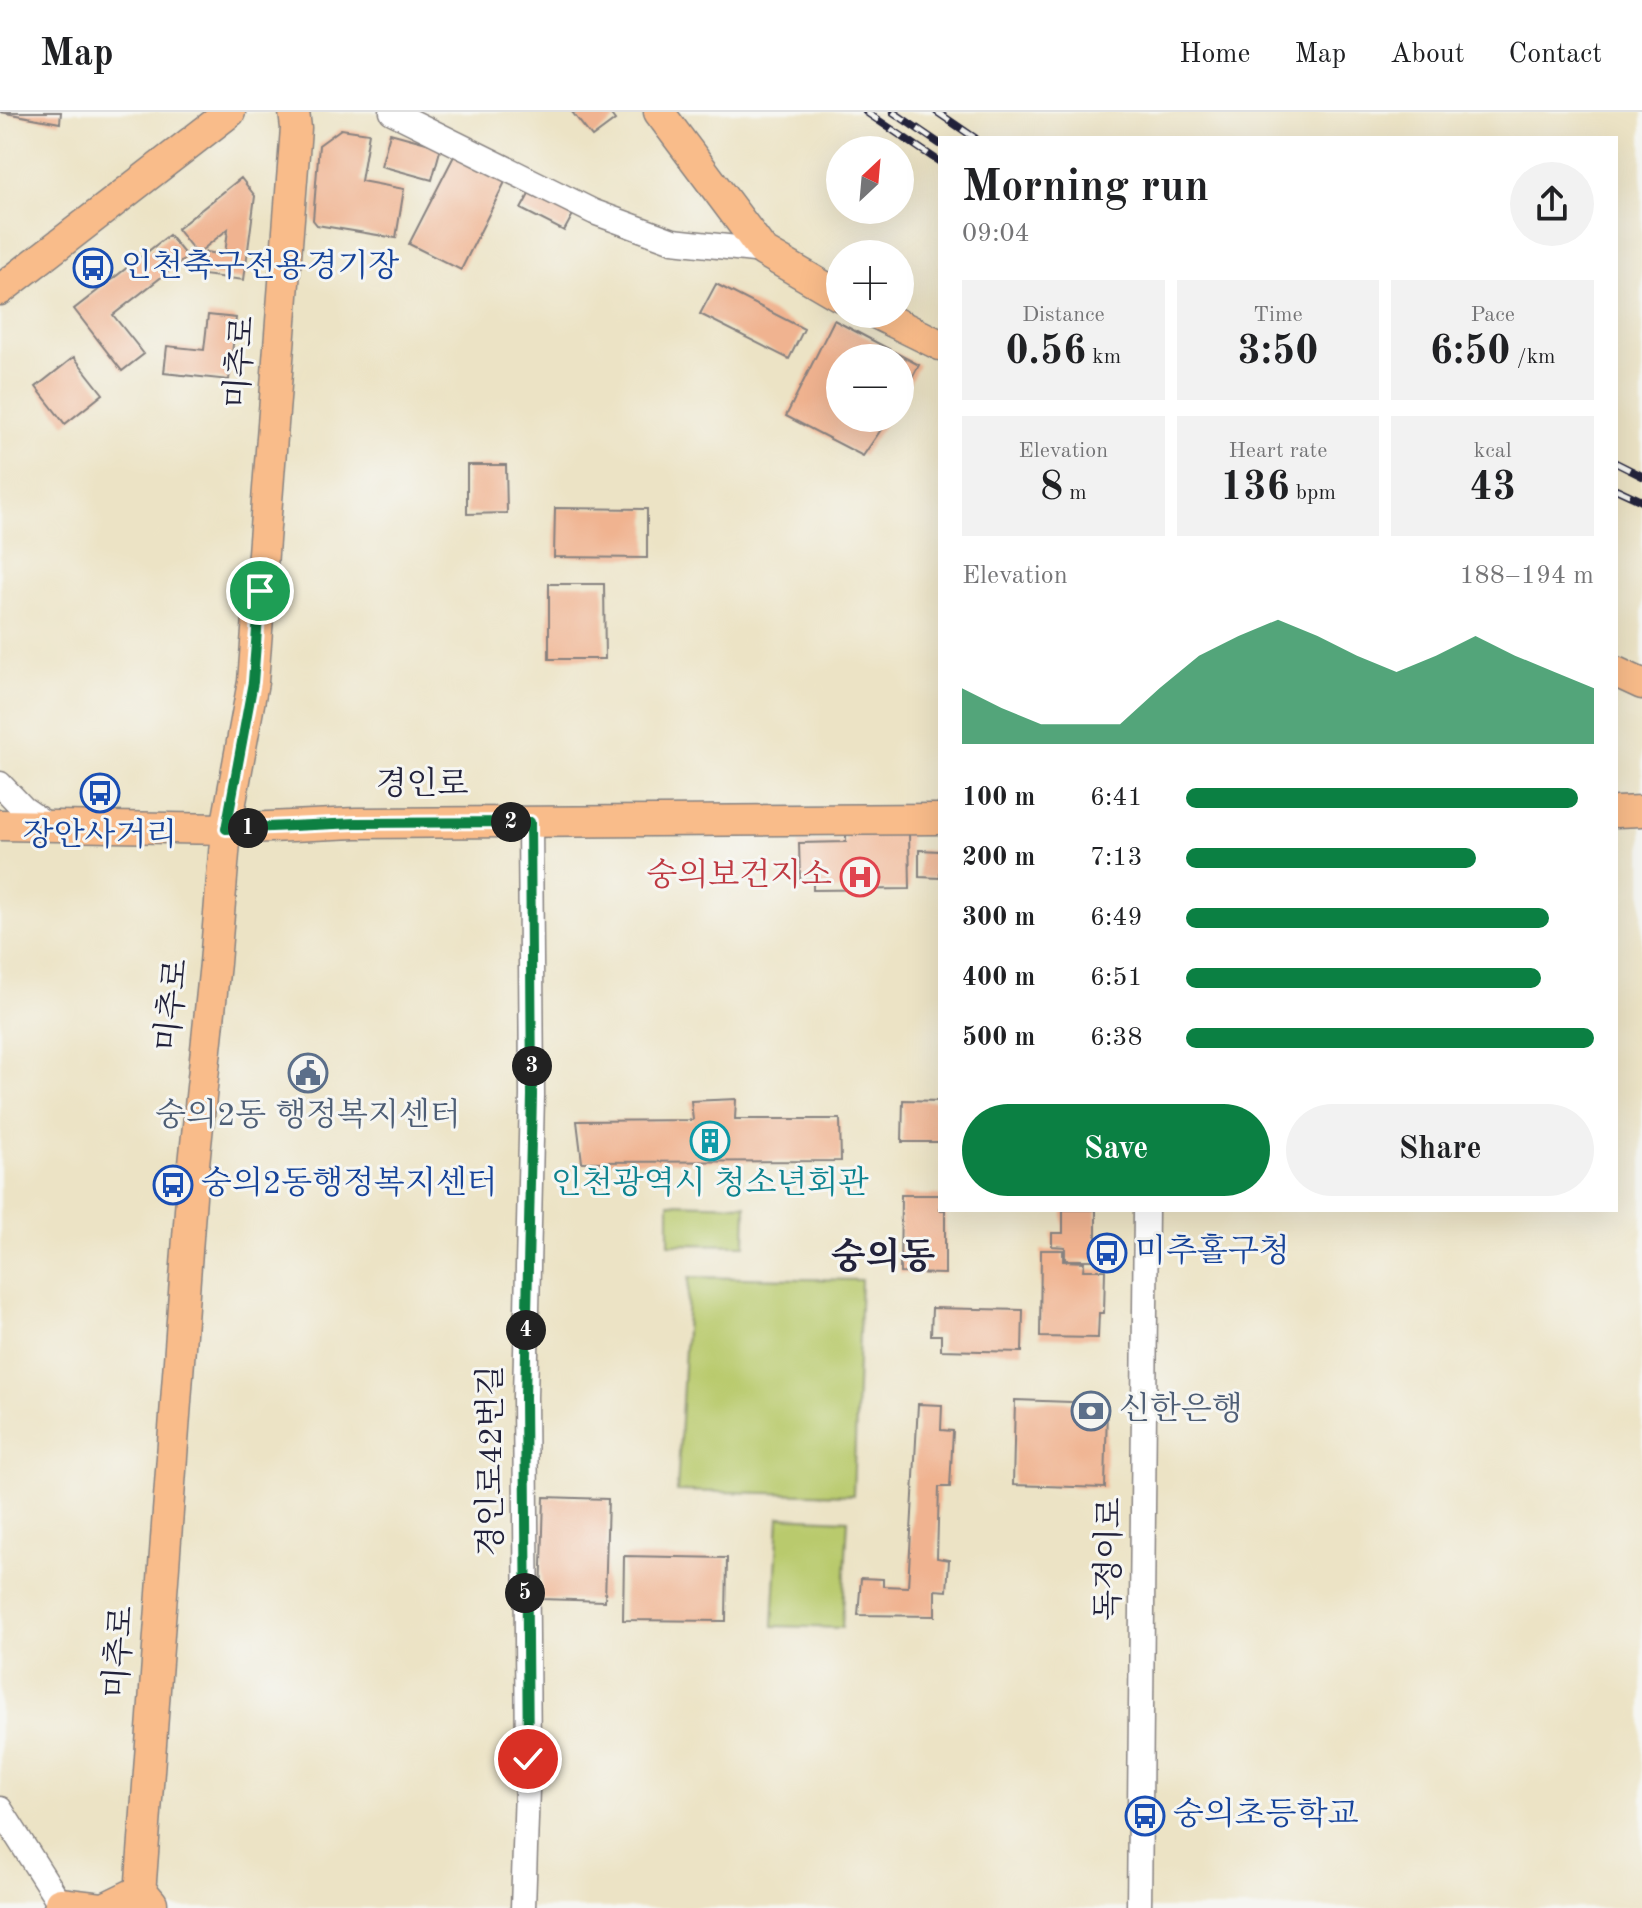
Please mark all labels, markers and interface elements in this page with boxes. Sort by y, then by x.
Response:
text: Map [40,36,114,74]
text: Home [1179,41,1250,69]
text: Map [1294,41,1346,69]
text: About [1390,41,1465,69]
text: Contact [1509,41,1602,69]
north arrow [826,136,914,224]
map controls [826,136,914,432]
button: share [1510,162,1594,246]
text: Morning run [962,166,1209,210]
text: 09:04 [962,221,1030,247]
button: + [826,240,914,328]
bus stop icon: 인천축구전용경기장 [72,247,114,289]
place label: 인천축구전용경기장 [121,248,399,284]
text: Distance [1022,304,1105,326]
text: Time [1253,304,1303,326]
text: Pace [1470,304,1515,326]
street label: 미추로 [219,314,261,409]
text: 0.56 [1005,333,1086,373]
text: 3:50 [1238,333,1318,373]
text: 6:50 [1430,333,1511,373]
button: − [826,344,914,432]
text: km [1086,346,1121,368]
text: /km [1511,346,1556,368]
text: Elevation [1019,440,1108,462]
text: Heart rate [1229,440,1327,462]
text: kcal [1474,440,1512,462]
text: 8 [1040,469,1063,509]
text: 136 [1220,469,1290,509]
text: 43 [1469,469,1516,509]
text: m [1063,482,1087,504]
text: bpm [1290,482,1336,504]
pin [226,557,294,625]
text: Elevation [962,563,1068,589]
text: 188–194 m [1459,563,1594,589]
icon: arrive [238,569,282,613]
street label: 경인로 [376,766,468,802]
bus stop icon: 장안사거리 [79,772,121,814]
text: 100 m [962,785,1035,811]
text: 6:41 [1090,785,1143,811]
pin: 2 [491,802,531,842]
pin: 1 [228,808,268,848]
text: 2 [505,811,517,833]
place label: 장안사거리 [23,817,177,853]
text: 1 [242,817,254,839]
text: 200 m [962,845,1035,871]
text: 7:13 [1090,845,1143,871]
hospital icon: 숭의보건지소 [839,856,881,898]
place label: 숭의보건지소 [647,857,832,893]
text: 300 m [962,905,1035,931]
text: 6:49 [1090,905,1143,931]
street label: 미추로 [149,957,195,1053]
text: 400 m [962,965,1035,991]
text: 6:51 [1090,965,1143,991]
text: 500 m [962,1025,1035,1051]
text: 6:38 [1090,1025,1143,1051]
pin: 3 [512,1046,552,1086]
public building icon: 숭의2동 행정복지센터 [287,1052,329,1094]
text: 3 [526,1055,538,1077]
place label: 숭의2동 행정복지센터 [155,1097,461,1133]
button: Save [962,1104,1270,1196]
button: Share [1286,1104,1594,1196]
building icon: 인천광역시 청소년회관 [689,1120,731,1162]
bus stop icon: 숭의2동행정복지센터 [152,1164,194,1206]
place label: 숭의2동행정복지센터 [201,1165,498,1201]
place label: 인천광역시 청소년회관 [551,1165,869,1201]
bus stop icon: 미추홀구청 [1086,1232,1128,1274]
place label: 미추홀구청 [1135,1233,1290,1269]
district label: 숭의동 [831,1236,935,1277]
pin: 4 [506,1310,546,1350]
text: 4 [520,1319,532,1341]
street label: 경인로42번길 [473,1365,509,1557]
bank icon: 신한은행 [1070,1390,1112,1432]
place label: 신한은행 [1119,1391,1243,1427]
street label: 독정이로 [1090,1497,1128,1621]
pin: 5 [505,1573,545,1613]
text: 5 [519,1582,531,1604]
street label: 미추로 [98,1604,140,1699]
pin [494,1725,562,1793]
icon: check [506,1737,550,1781]
bus stop icon: 숭의초등학교 [1124,1795,1166,1837]
place label: 숭의초등학교 [1173,1796,1359,1832]

